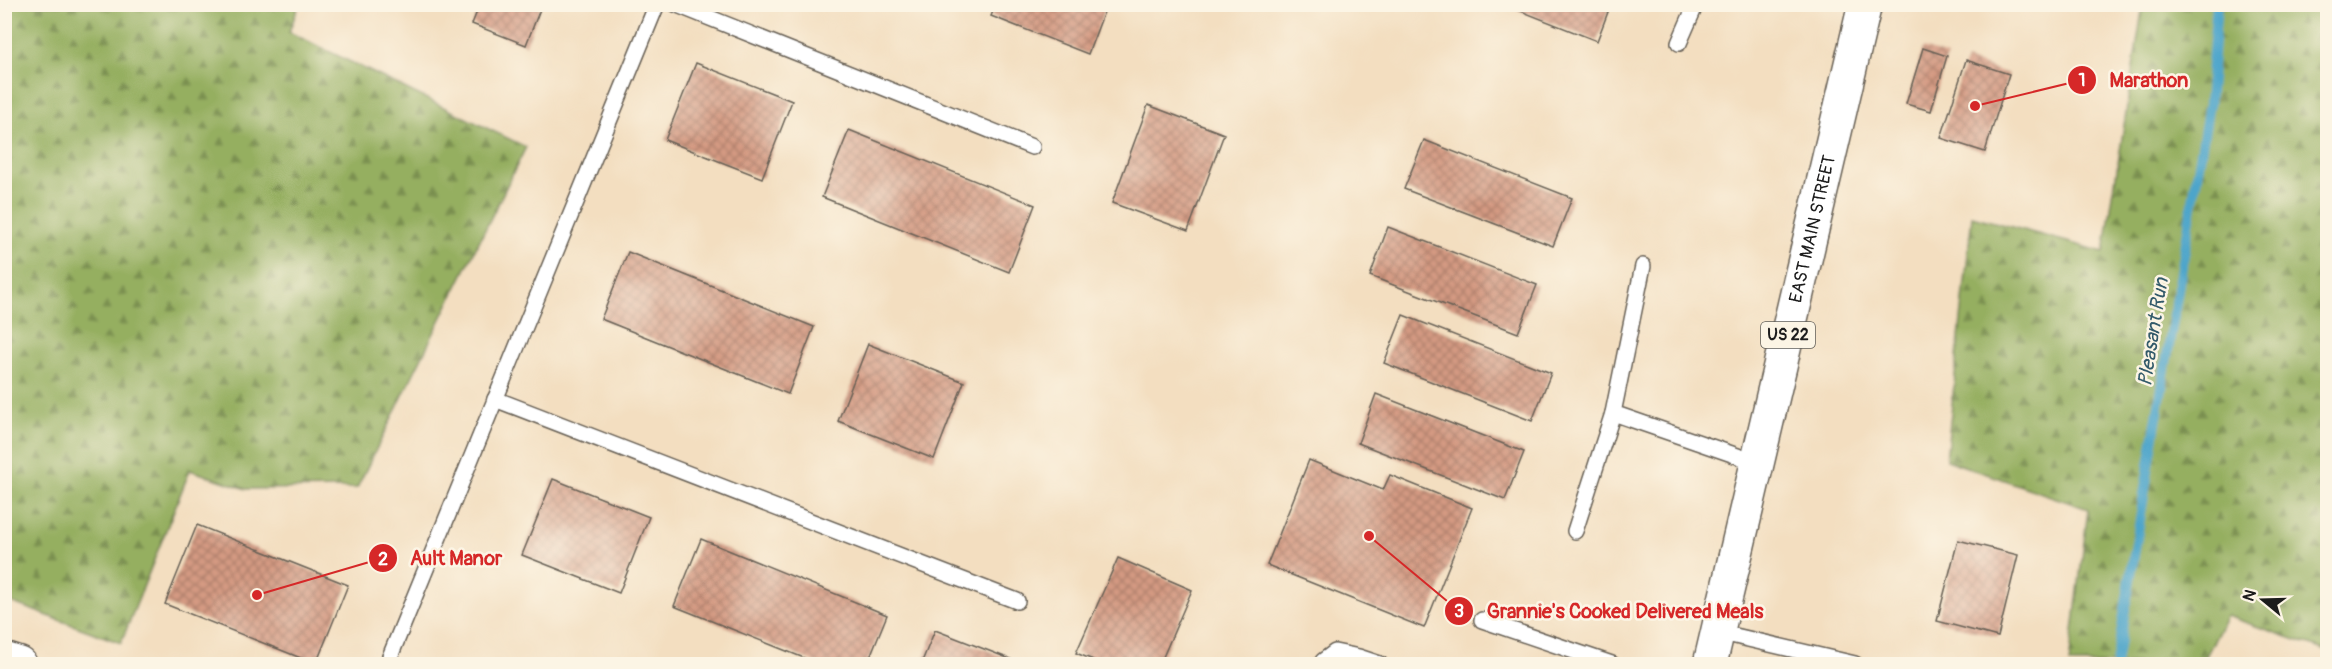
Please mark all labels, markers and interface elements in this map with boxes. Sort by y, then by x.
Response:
callout: Marathon [2067,61,2200,99]
text: Marathon [2110,68,2188,93]
text: 1 [2078,69,2086,92]
street label: EAST MAIN STREET [1784,153,1841,305]
water label: Pleasant Run [2132,275,2174,388]
road number: US 22 [1761,322,1815,348]
callout: Ault Manor [368,539,514,577]
text: Ault Manor [410,546,503,571]
text: 2 [378,548,388,571]
north arrow [2233,570,2293,630]
text: N [2239,587,2261,604]
callout: Grannie's Cooked Delivered Meals [1444,592,1775,630]
text: Grannie's Cooked Delivered Meals [1487,599,1763,624]
text: 3 [1454,600,1464,623]

